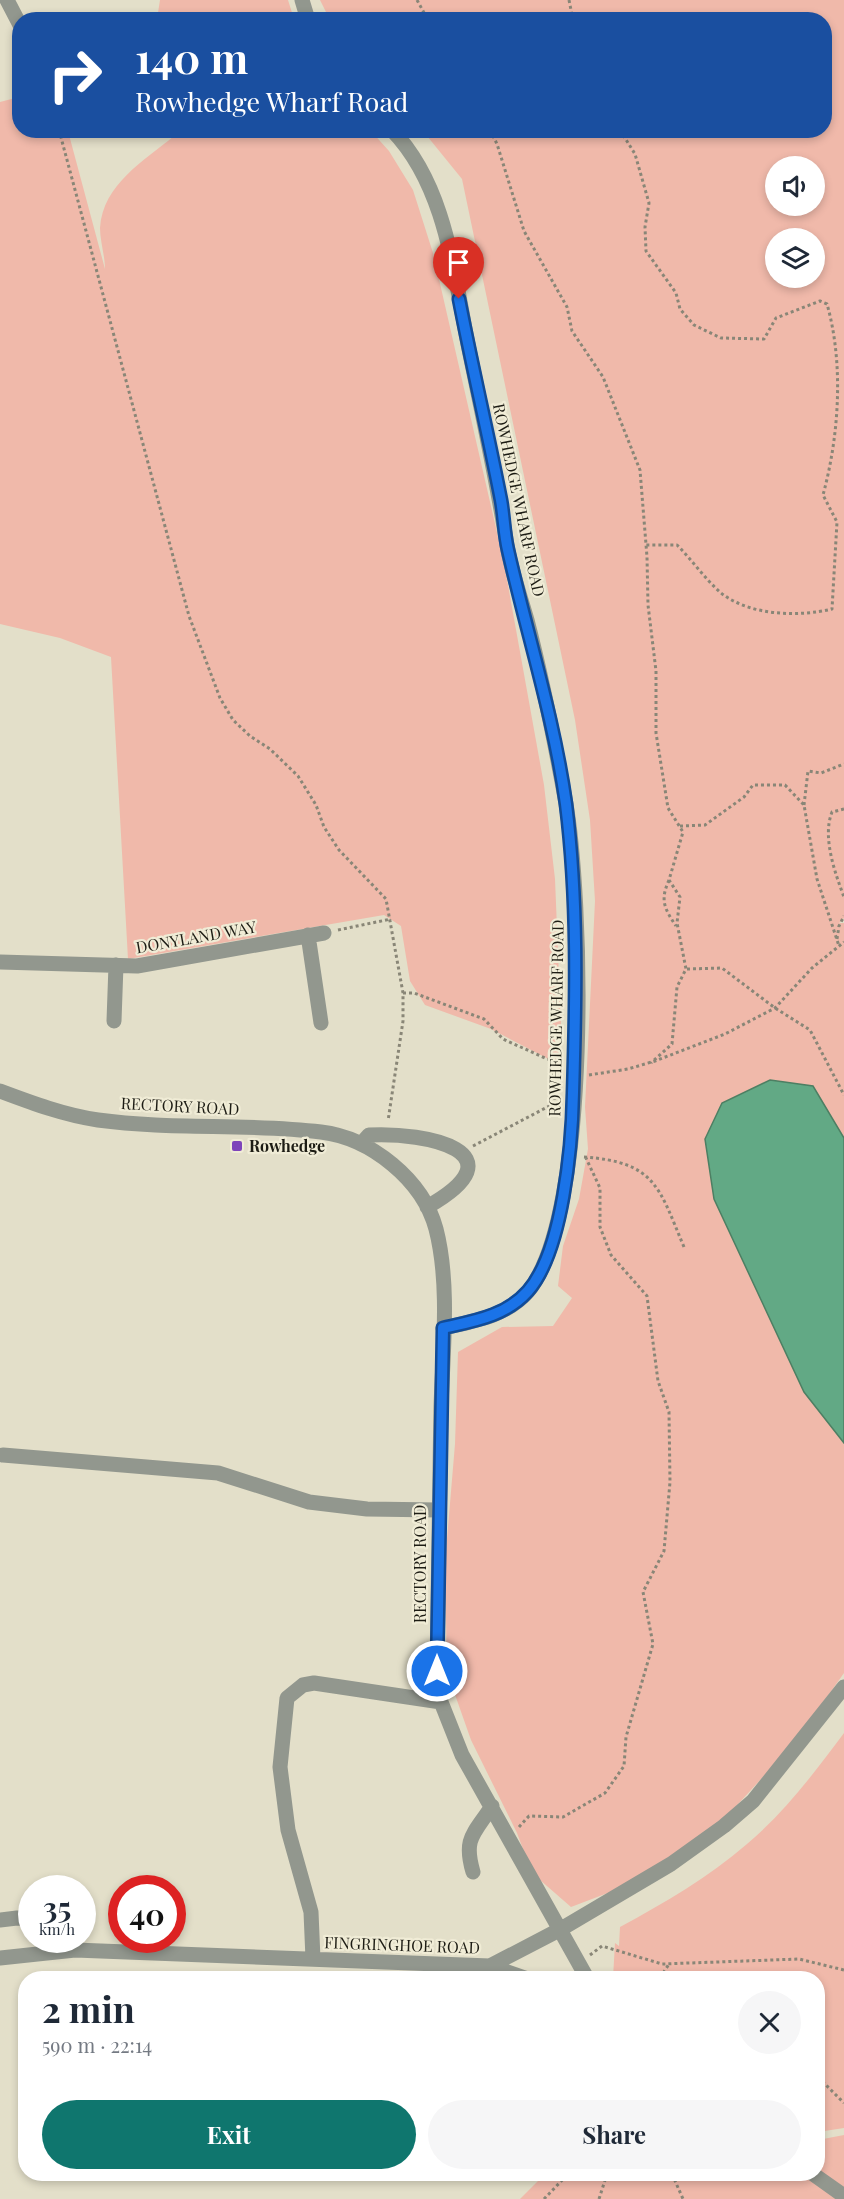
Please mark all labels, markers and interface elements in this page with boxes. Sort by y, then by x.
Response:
text: 140 m [135,29,248,85]
icon: right [36,36,114,114]
text: Rowhedge Wharf Road [135,83,409,119]
map controls [765,156,825,288]
button: sound [765,156,825,216]
button: layers [765,228,825,288]
pin [433,237,484,299]
icon: arrive [442,246,475,279]
street label: ROWHEDGE WHARF ROAD [489,401,550,598]
street label: DONYLAND WAY [134,915,258,957]
street label: ROWHEDGE WHARF ROAD [543,919,568,1117]
street label: RECTORY ROAD [120,1092,240,1119]
place label: Rowhedge [249,1135,325,1156]
marker: Rowhedge [230,1139,244,1153]
street label: RECTORY ROAD [409,1505,430,1623]
position arrow [405,1639,469,1703]
speed limit sign: 40 [108,1875,186,1953]
text: 35 [43,1887,71,1927]
text: km/h [39,1919,75,1939]
street label: FINGRINGHOE ROAD [324,1931,480,1958]
text: 2 min [42,1984,135,2032]
button: close [738,1991,801,2054]
text: 590 m · 22:14 [42,2031,152,2058]
button: Exit [42,2100,416,2169]
button: Share [428,2100,801,2169]

